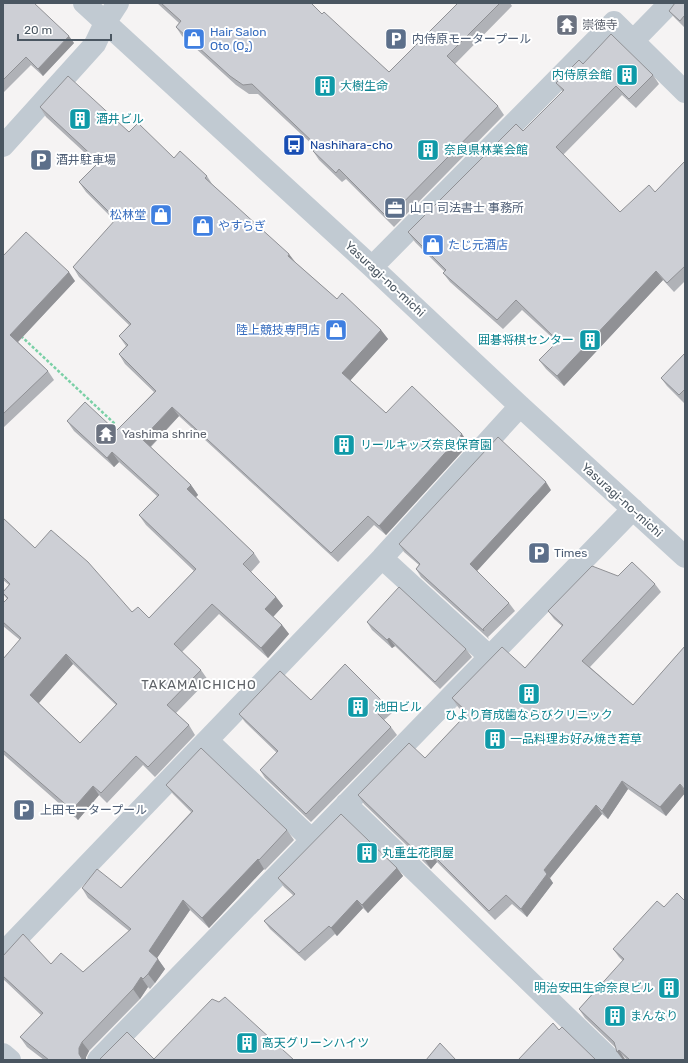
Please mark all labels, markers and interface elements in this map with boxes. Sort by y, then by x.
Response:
temple icon: 崇徳寺 [554,12,580,38]
scale bar [18,16,111,42]
place label: 崇徳寺 [582,18,618,32]
text: 20 m [24,23,52,37]
place label: Hair Salon Oto (O₂) [210,25,267,53]
shop icon: Hair Salon Oto (O₂) [181,26,207,52]
parking icon: 内侍原モータープール [383,26,409,52]
place label: 内侍原モータープール [412,32,531,46]
building icon: 内侍原会館 [614,62,640,88]
place label: 内侍原会館 [552,68,612,82]
building icon: 大樹生命 [312,73,338,99]
place label: 大樹生命 [340,79,388,93]
building icon: 酒井ビル [67,106,93,132]
place label: 酒井ビル [96,112,144,126]
bus stop icon: Nashihara-cho [281,132,307,158]
building icon: 奈良県林業会館 [415,137,441,163]
place label: Nashihara-cho [310,138,393,152]
place label: 奈良県林業会館 [444,143,528,157]
parking icon: 酒井駐車場 [28,147,54,173]
place label: 酒井駐車場 [56,153,116,167]
office icon: 山口 司法書士 事務所 [382,195,408,221]
place label: 山口 司法書士 事務所 [410,201,524,215]
shop icon: 松林堂 [148,202,174,228]
place label: 松林堂 [110,208,146,222]
shop icon: やすらぎ [190,213,216,239]
place label: やすらぎ [218,219,266,233]
shop icon: たじ元酒店 [420,232,446,258]
street label: Yasuragi-no-michi [342,238,428,320]
place label: たじ元酒店 [448,238,508,252]
shop icon: 陸上競技専門店 [323,317,349,343]
place label: 陸上競技専門店 [236,323,320,337]
building icon: 囲碁将棋センター [577,327,603,353]
place label: 囲碁将棋センター [478,333,574,347]
temple icon: Yashima shrine [93,421,119,447]
place label: Yashima shrine [122,427,207,441]
building icon: リールキッズ奈良保育園 [331,432,357,458]
place label: リールキッズ奈良保育園 [360,438,492,452]
street label: Yasuragi-no-michi [579,460,665,540]
parking icon: Times [526,540,552,566]
place label: Times [554,546,587,560]
district label: TAKAMAICHICHO [141,677,257,692]
building icon: ひより育成歯ならびクリニック [516,681,542,707]
building icon: 池田ビル [345,694,371,720]
place label: 池田ビル [374,700,422,714]
place label: ひより育成歯ならびクリニック [445,708,613,722]
building icon: 一品料理お好み焼き若草 [482,726,508,752]
place label: 一品料理お好み焼き若草 [510,732,642,746]
parking icon: 上田モータープール [11,797,37,823]
place label: 上田モータープール [40,803,147,817]
building icon: 丸重生花問屋 [354,840,380,866]
place label: 丸重生花問屋 [382,846,454,860]
building icon: 明治安田生命奈良ビル [656,975,682,1001]
place label: 明治安田生命奈良ビル [534,981,654,995]
building icon: まんなり [602,1003,628,1029]
place label: まんなり [630,1009,678,1023]
building icon: 高天グリーンハイツ [234,1030,260,1056]
place label: 高天グリーンハイツ [262,1036,369,1050]

